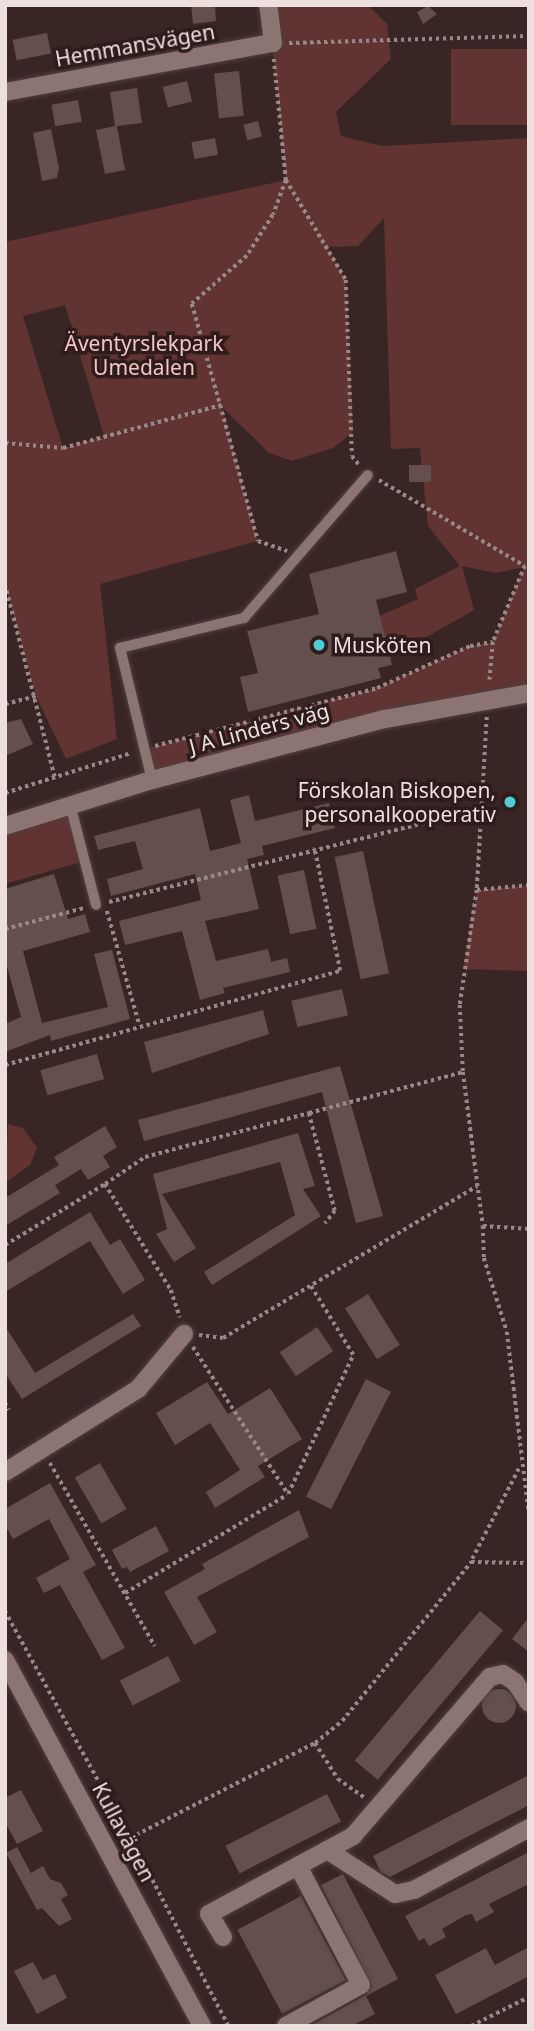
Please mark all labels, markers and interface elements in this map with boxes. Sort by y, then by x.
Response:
street label: Hemmansvägen [53,19,217,71]
park label: Äventyrslekpark Umedalen [65,330,223,380]
place label: Musköten [333,632,431,658]
marker: Musköten [311,637,327,653]
street label: J A Linders väg [186,697,332,759]
place label: Förskolan Biskopen, personalkooperativ [298,777,496,827]
marker: Förskolan Biskopen, personalkooperativ [502,794,518,810]
street label: Kullavägen [87,1778,161,1886]

